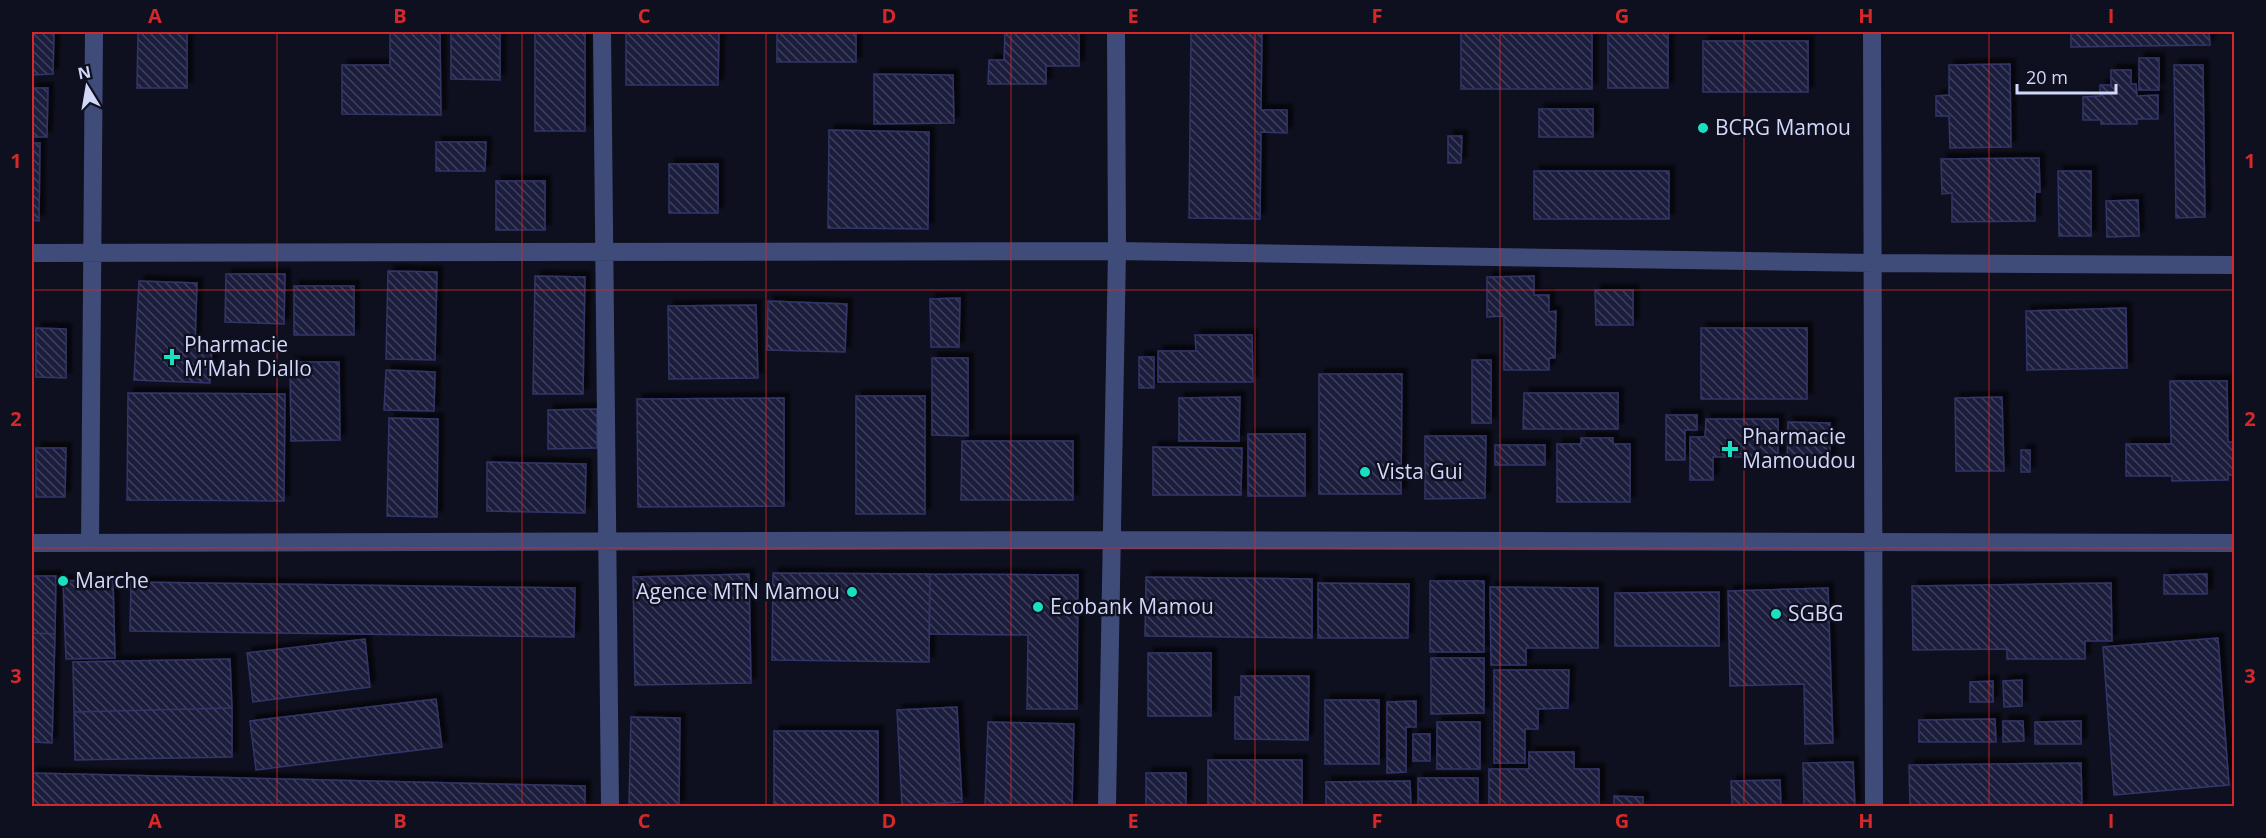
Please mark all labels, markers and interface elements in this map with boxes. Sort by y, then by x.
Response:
text: A [148,2,162,29]
text: B [393,2,407,29]
text: C [638,2,651,29]
text: D [882,2,896,29]
text: E [1127,2,1139,29]
text: F [1372,2,1382,29]
text: G [1615,2,1629,29]
text: H [1858,2,1874,29]
text: I [2108,2,2114,29]
north arrow [57,57,117,117]
scale bar [2017,57,2116,95]
text: N [76,60,93,84]
text: 20 m [2026,65,2068,89]
place label: BCRG Mamou [1715,113,1851,141]
marker: BCRG Mamou [1696,121,1710,135]
text: 1 [10,147,22,174]
text: 1 [2244,147,2256,174]
place label: Pharmacie M'Mah Diallo [184,330,312,382]
marker: Pharmacie M'Mah Diallo [165,350,179,364]
text: 2 [10,405,22,432]
text: 2 [2244,405,2256,432]
place label: Pharmacie Mamoudou [1742,422,1856,474]
marker: Pharmacie Mamoudou [1723,442,1737,456]
place label: Vista Gui [1377,457,1463,485]
marker: Vista Gui [1358,465,1372,479]
place label: Marche [75,566,149,594]
marker: Marche [56,574,70,588]
place label: Agence MTN Mamou [636,577,840,605]
marker: Agence MTN Mamou [845,585,859,599]
place label: Ecobank Mamou [1050,592,1214,620]
place label: SGBG [1788,599,1844,627]
marker: Ecobank Mamou [1031,600,1045,614]
marker: SGBG [1769,607,1783,621]
text: 3 [10,662,22,689]
text: 3 [2244,662,2256,689]
text: A [148,807,162,834]
text: B [393,807,407,834]
text: C [638,807,651,834]
text: D [882,807,896,834]
text: E [1127,807,1139,834]
text: F [1372,807,1382,834]
text: G [1615,807,1629,834]
text: H [1858,807,1874,834]
text: I [2108,807,2114,834]

